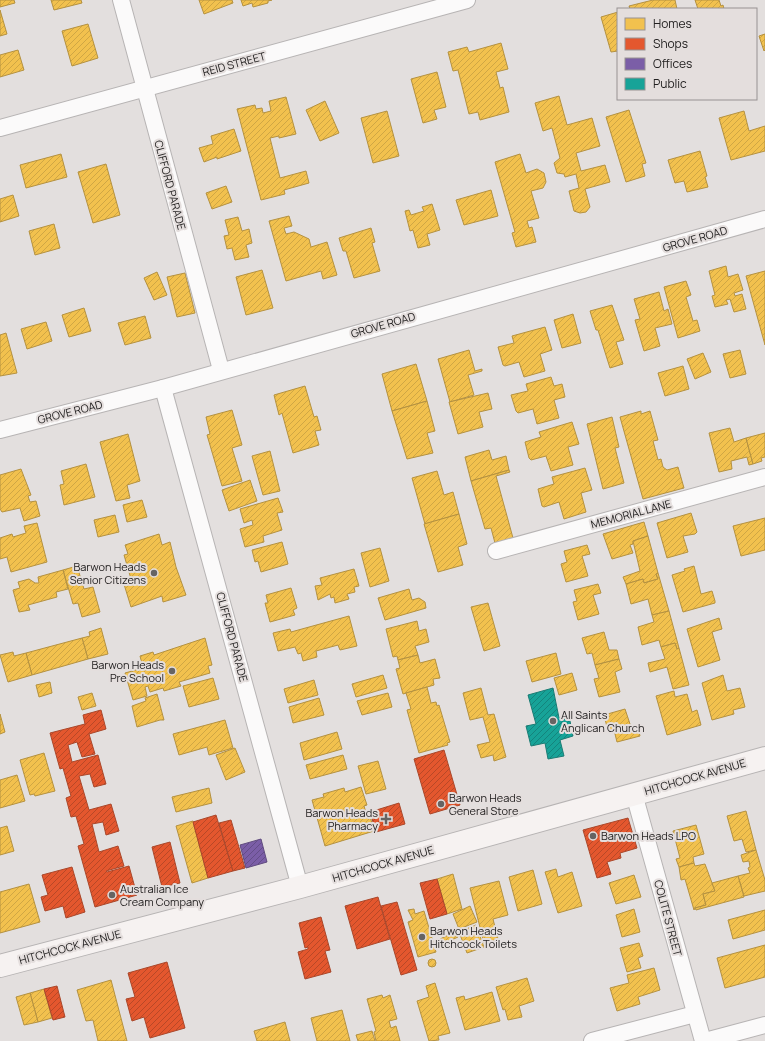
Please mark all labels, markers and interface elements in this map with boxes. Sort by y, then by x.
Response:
legend [617,8,757,100]
text: Homes [653,15,692,32]
text: Shops [653,35,688,52]
street label: REID STREET [201,48,267,79]
text: Offices [653,55,692,72]
text: Public [653,75,687,92]
street label: CLIFFORD PARADE [151,138,190,231]
street label: GROVE ROAD [661,222,729,255]
street label: GROVE ROAD [349,308,417,341]
street label: GROVE ROAD [36,396,104,427]
street label: MEMORIAL LANE [589,496,673,531]
place label: Barwon Heads Senior Citizens [70,559,146,587]
marker: Barwon Heads Senior Citizens [149,568,159,578]
street label: CLIFFORD PARADE [213,590,252,683]
place label: Barwon Heads Pre School [91,657,164,685]
marker: Barwon Heads Pre School [167,666,177,676]
place label: All Saints Anglican Church [561,707,644,735]
marker: All Saints Anglican Church [548,716,558,726]
street label: HITCHCOCK AVENUE [642,755,747,798]
place label: Barwon Heads General Store [449,790,522,818]
marker: Barwon Heads General Store [436,799,446,809]
place label: Barwon Heads Pharmacy [305,805,378,833]
marker: Barwon Heads Pharmacy [381,814,391,824]
place label: Barwon Heads LPO [601,828,696,843]
marker: Barwon Heads LPO [588,831,598,841]
street label: HITCHCOCK AVENUE [330,842,435,885]
street label: COLITE STREET [651,878,686,958]
place label: Australian Ice Cream Company [120,881,204,909]
marker: Australian Ice Cream Company [107,890,117,900]
place label: Barwon Heads Hitchcock Toilets [430,923,517,951]
street label: HITCHCOCK AVENUE [17,926,122,967]
marker: Barwon Heads Hitchcock Toilets [417,932,427,942]

